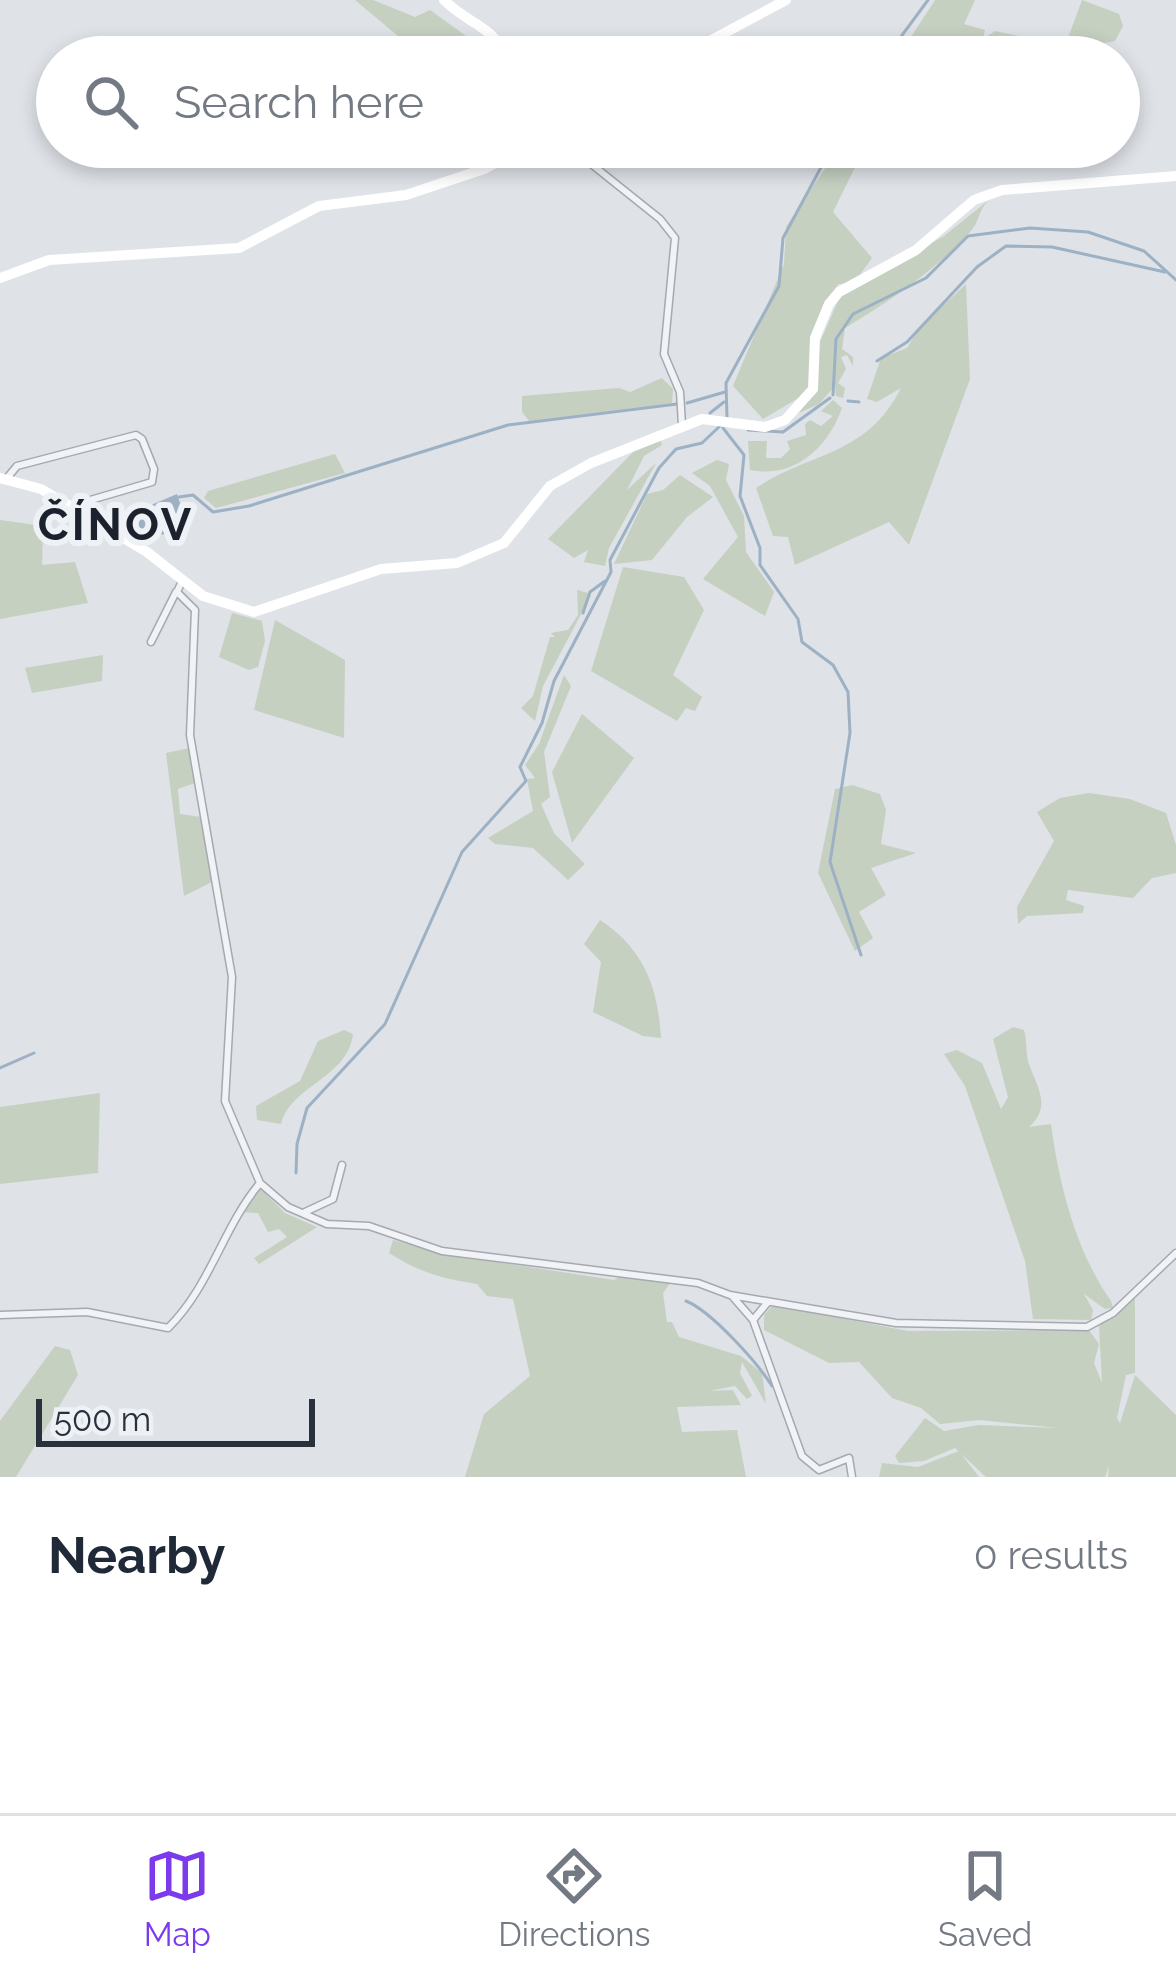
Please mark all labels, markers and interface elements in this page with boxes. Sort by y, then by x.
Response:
search box [36,36,1140,168]
icon: search [78,69,144,135]
text: Search here [174,76,424,129]
district label: ČÍNOV [38,498,194,551]
scale bar [36,1393,315,1446]
text: 500 m [54,1400,151,1439]
text: Nearby [48,1525,225,1585]
text: 0 results [974,1532,1128,1578]
tab: Map [144,1843,211,1954]
tab: Directions [498,1843,651,1954]
tab: Saved [938,1843,1032,1954]

